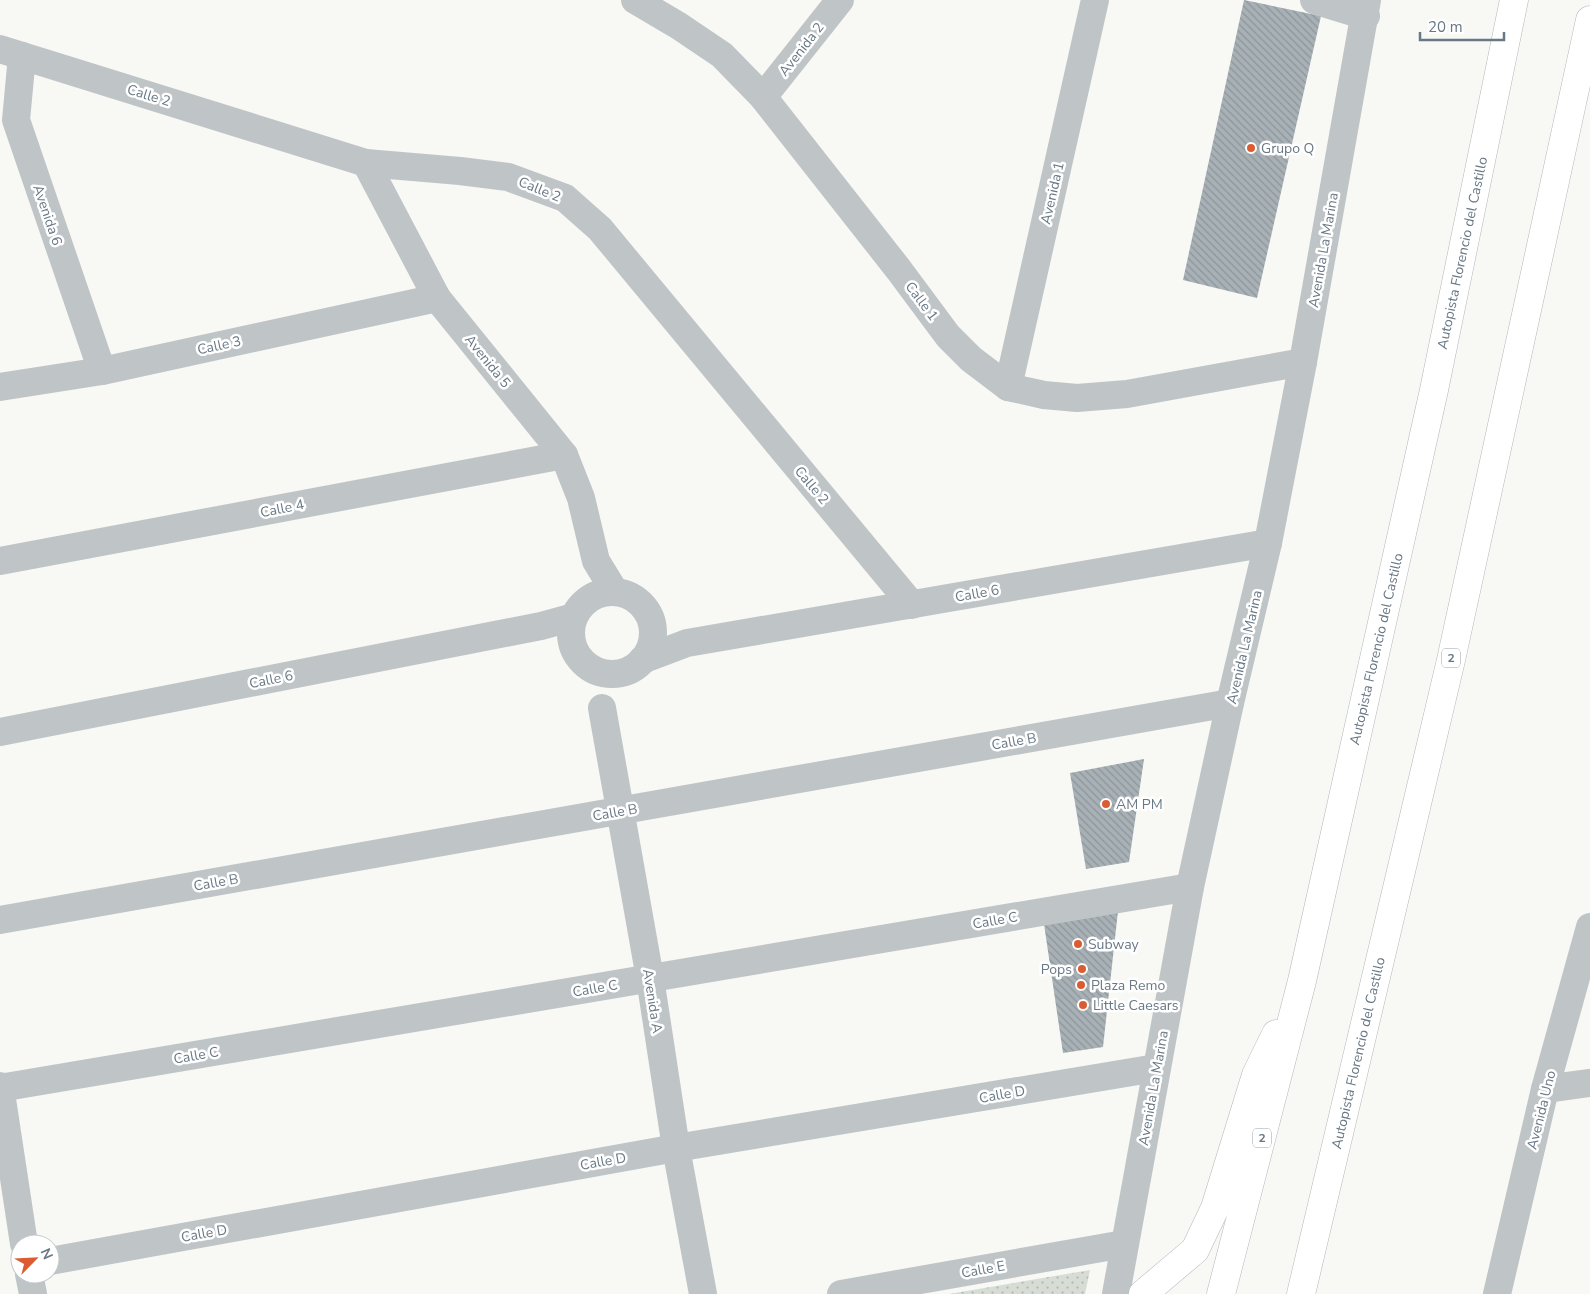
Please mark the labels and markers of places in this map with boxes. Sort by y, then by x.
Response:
place label: Grupo Q [1261,139,1314,158]
marker: Grupo Q [1245,142,1257,154]
place label: AM PM [1116,795,1163,814]
marker: AM PM [1100,798,1112,810]
place label: Subway [1088,935,1140,954]
marker: Subway [1072,938,1084,950]
place label: Pops [1041,960,1072,979]
marker: Pops [1076,963,1088,975]
place label: Plaza Remo [1091,976,1165,995]
marker: Plaza Remo [1075,979,1087,991]
place label: Little Caesars [1093,996,1179,1015]
marker: Little Caesars [1077,999,1089,1011]

